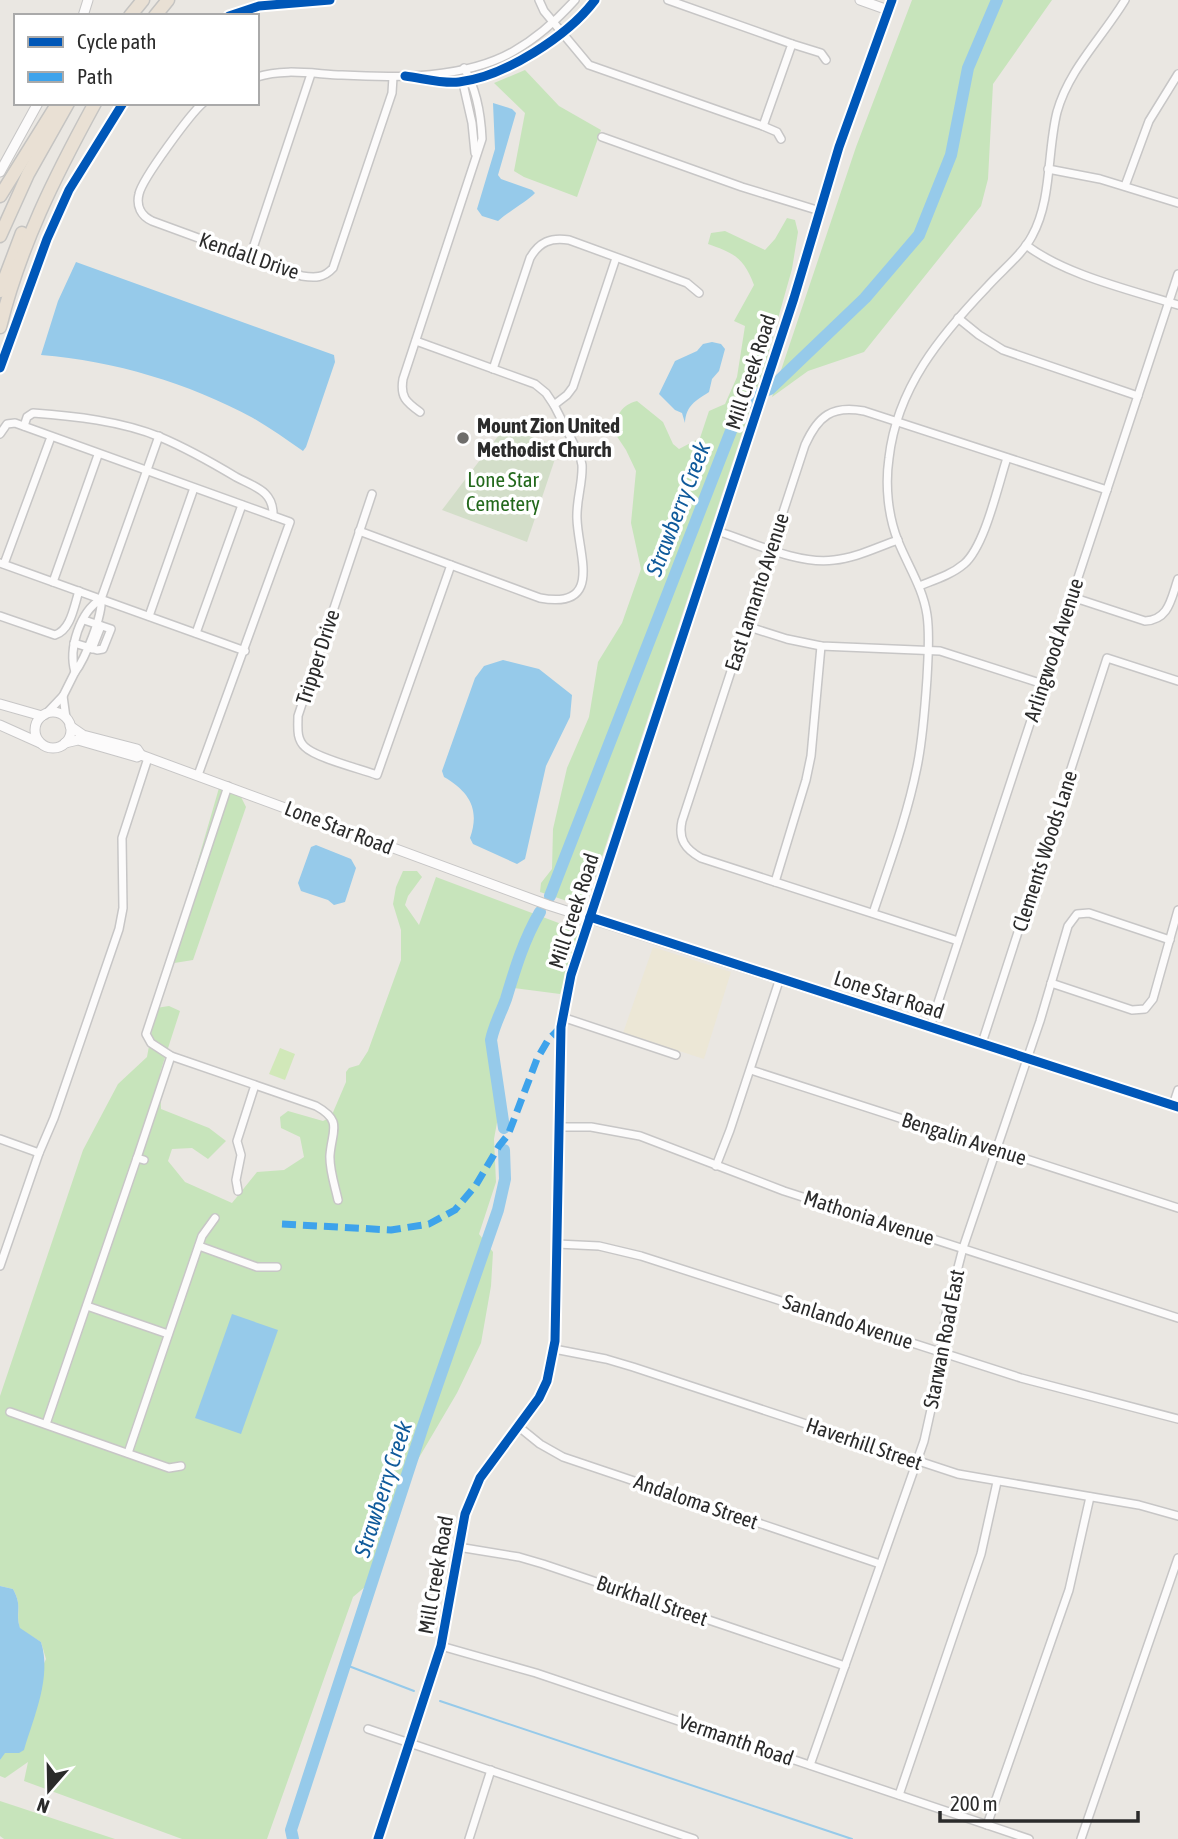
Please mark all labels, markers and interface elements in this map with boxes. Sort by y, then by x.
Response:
legend [14,14,259,105]
text: Cycle path [77,29,156,53]
text: Path [77,64,113,88]
street label: Kendall Drive [196,227,302,283]
street label: Mill Creek Road [720,311,780,432]
place label: Mount Zion United Methodist Church [477,413,620,461]
marker: Mount Zion United Methodist Church [455,430,471,446]
water label: Strawberry Creek [640,438,716,581]
park label: Lone Star Cemetery [466,467,540,515]
street label: East Lamanto Avenue [719,510,793,674]
street label: Arlingwood Avenue [1019,575,1088,724]
street label: Tripper Drive [290,606,344,707]
street label: Clements Woods Lane [1007,767,1081,934]
street label: Lone Star Road [282,795,397,859]
street label: Mill Creek Road [543,850,603,971]
street label: Lone Star Road [831,965,947,1023]
street label: Bengalin Avenue [899,1107,1030,1169]
street label: Mathonia Avenue [801,1185,938,1249]
street label: Starwan Road East [918,1267,968,1410]
street label: Sanlando Avenue [780,1289,916,1353]
street label: Haverhill Street [803,1412,926,1474]
water label: Strawberry Creek [348,1417,417,1561]
street label: Andaloma Street [631,1469,761,1533]
street label: Mill Creek Road [413,1514,457,1636]
street label: Burkhall Street [594,1570,711,1630]
street label: Vermanth Road [676,1708,797,1770]
north arrow [14,1755,84,1825]
scale bar [940,1780,1138,1824]
text: 200 m [950,1791,998,1815]
text: N [34,1794,52,1818]

